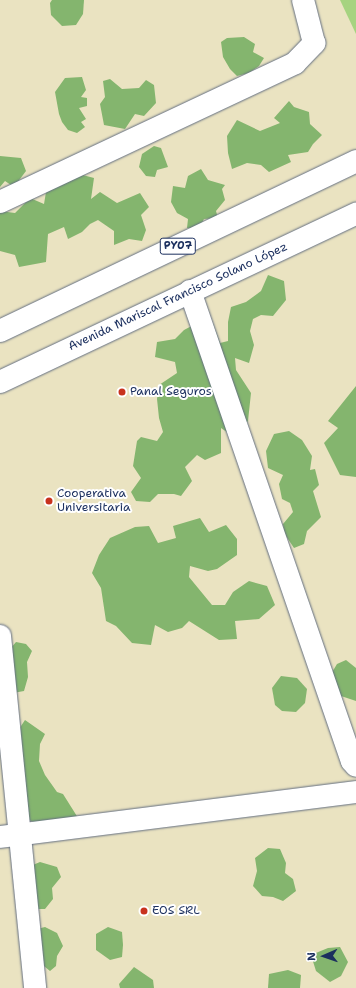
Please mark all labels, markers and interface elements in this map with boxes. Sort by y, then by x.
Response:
road number: PY07 [159,237,197,255]
street label: Avenida Mariscal Francisco Solano López [66,240,290,354]
place label: Panal Seguros [130,385,212,399]
marker: Panal Seguros [117,387,127,397]
place label: Cooperativa Universitaria [57,487,131,515]
marker: Cooperativa Universitaria [44,496,54,506]
place label: EOS SRL [152,904,200,918]
marker: EOS SRL [139,906,149,916]
north arrow [304,936,344,976]
text: N [304,952,319,961]

